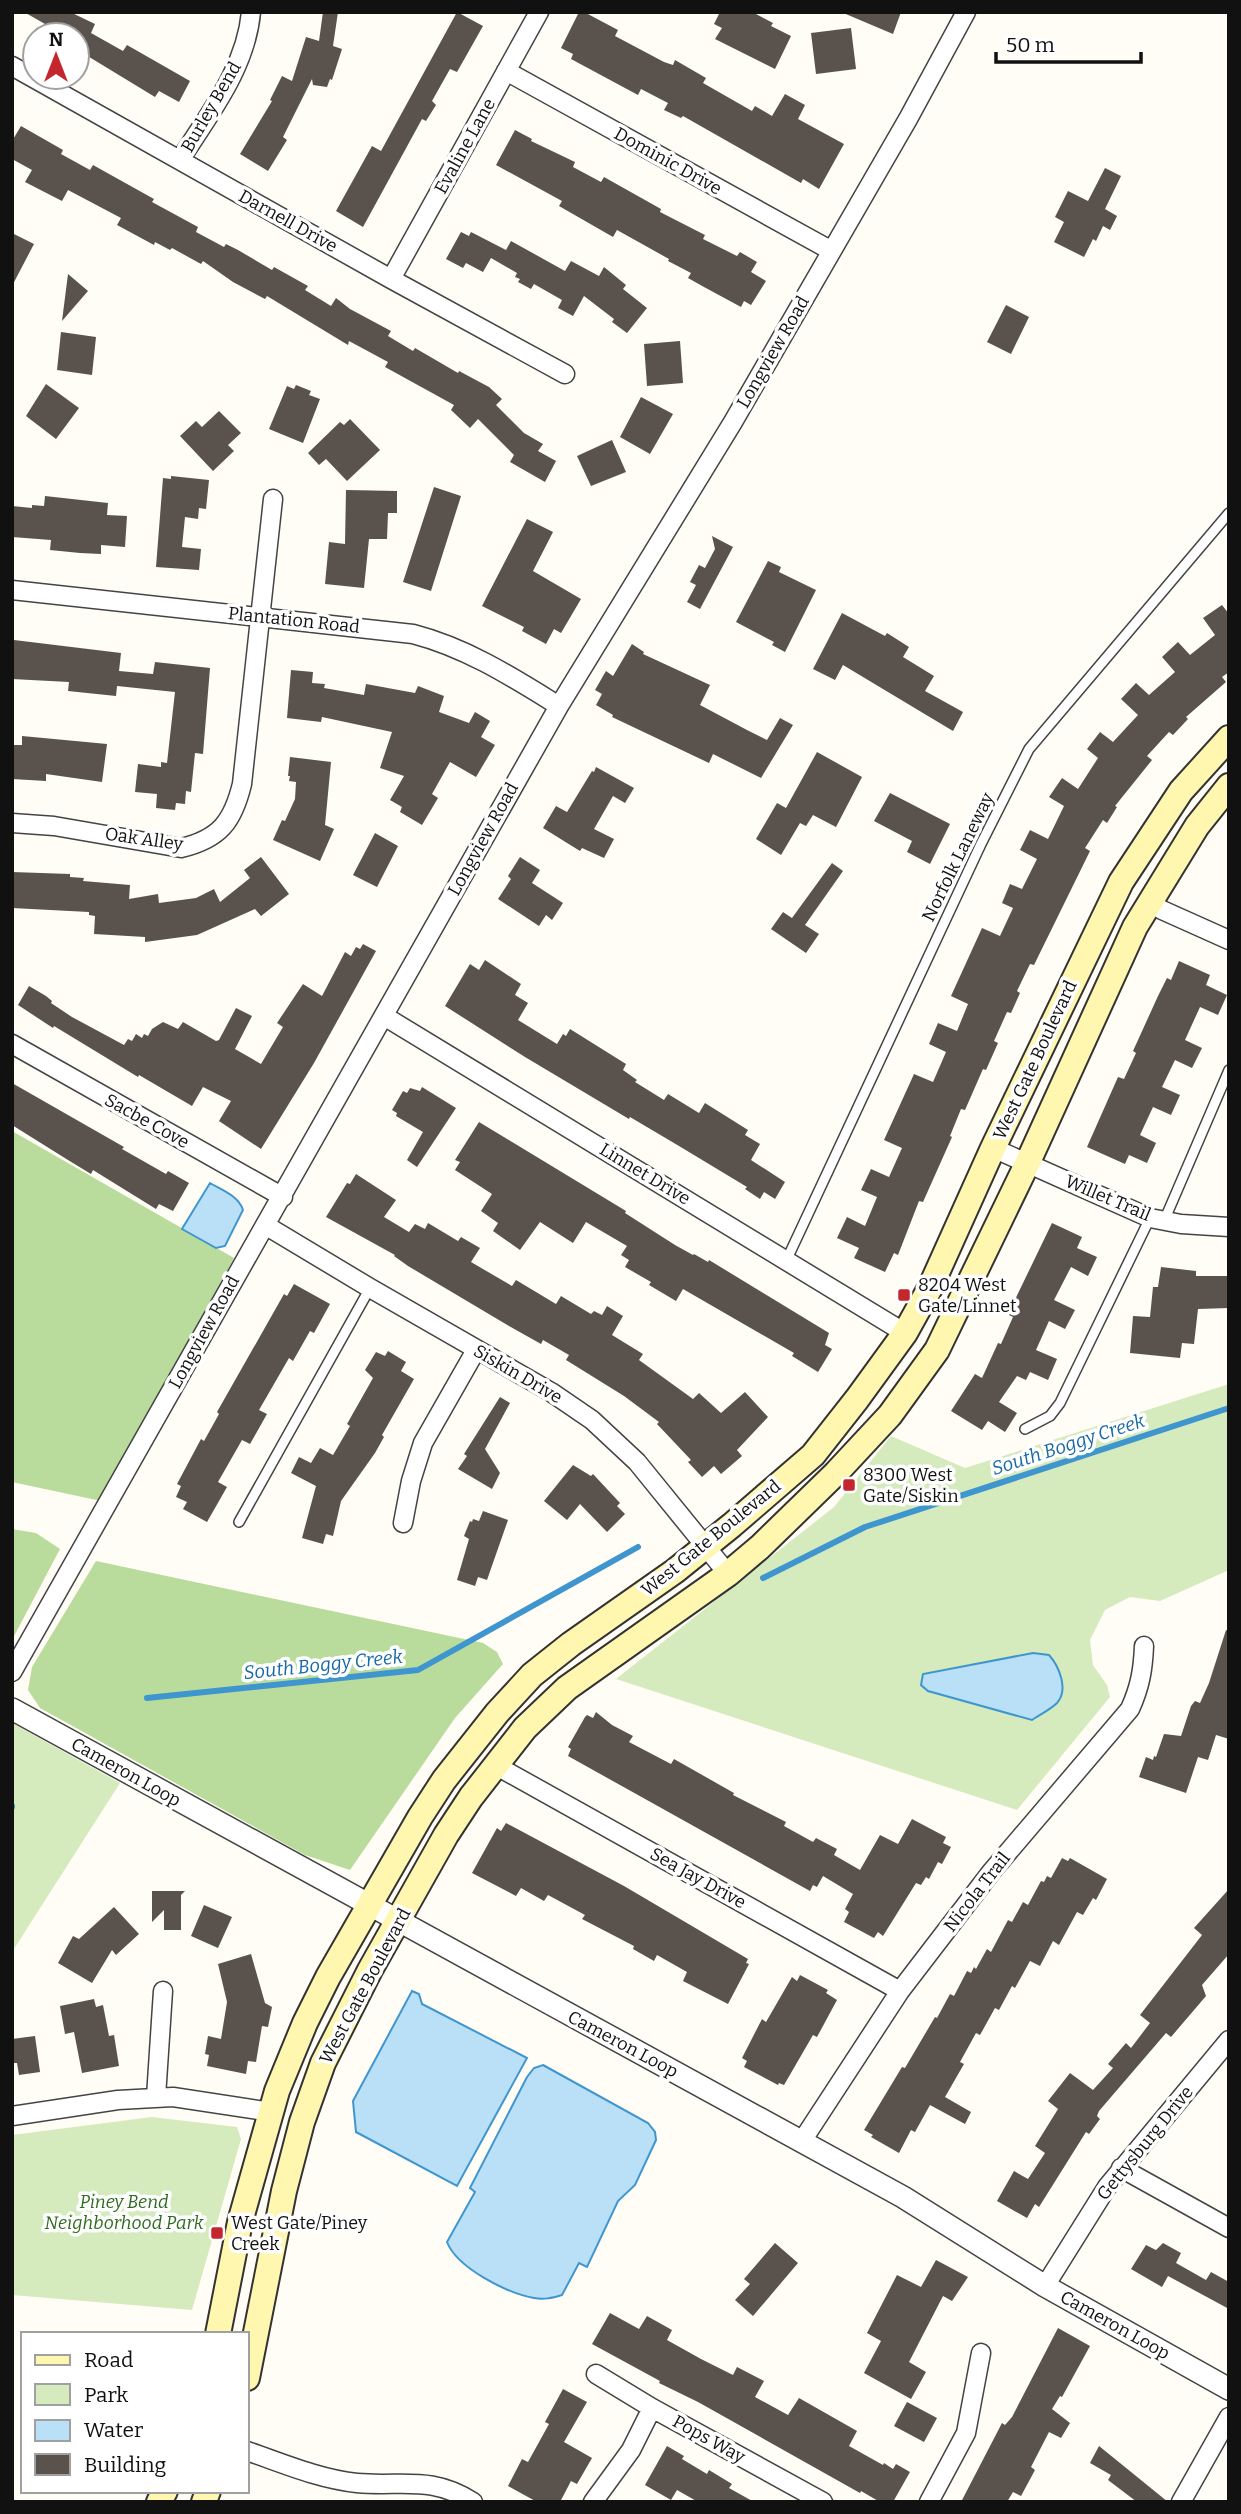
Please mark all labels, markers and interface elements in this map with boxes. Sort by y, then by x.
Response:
north arrow [21,21,91,91]
scale bar [996,21,1141,65]
text: N [49,28,64,51]
text: 50 m [1006,32,1055,58]
street label: Burley Bend [176,57,246,156]
street label: Evaline Lane [430,94,500,198]
street label: Dominic Drive [610,122,726,200]
street label: Darnell Drive [235,185,341,257]
street label: Longview Road [732,292,814,412]
street label: Plantation Road [227,602,361,638]
street label: Longview Road [443,778,523,899]
street label: Norfolk Laneway [917,788,999,925]
street label: Oak Alley [104,823,185,855]
street label: West Gate Boulevard [988,977,1082,1143]
street label: Sacbe Cove [101,1089,193,1153]
street label: Linnet Drive [596,1138,694,1210]
street label: Willet Trail [1062,1170,1154,1226]
street label: Longview Road [164,1271,244,1392]
place label: 8204 West Gate/Linnet [918,1274,1017,1317]
marker: 8204 West Gate/Linnet [896,1287,912,1303]
street label: Siskin Drive [470,1340,566,1408]
water label: South Boggy Creek [989,1409,1148,1480]
place label: 8300 West Gate/Siskin [863,1464,959,1507]
street label: West Gate Boulevard [637,1475,785,1601]
marker: 8300 West Gate/Siskin [841,1477,857,1493]
water label: South Boggy Creek [242,1645,404,1684]
street label: Cameron Loop [67,1733,185,1811]
street label: Sea Jay Drive [646,1843,750,1913]
street label: Nicola Trail [939,1848,1015,1936]
street label: West Gate Boulevard [315,1904,415,2068]
street label: Cameron Loop [564,2006,682,2082]
street label: Gettysburg Drive [1092,2081,1198,2205]
park label: Piney Bend Neighborhood Park [45,2191,204,2234]
place label: West Gate/Piney Creek [231,2212,368,2255]
marker: West Gate/Piney Creek [209,2225,225,2241]
street label: Cameron Loop [1056,2286,1174,2364]
legend [21,2332,248,2493]
text: Road [84,2347,133,2373]
text: Park [84,2382,128,2408]
street label: Pops Way [669,2410,749,2468]
text: Water [84,2417,143,2443]
text: Building [84,2452,167,2478]

